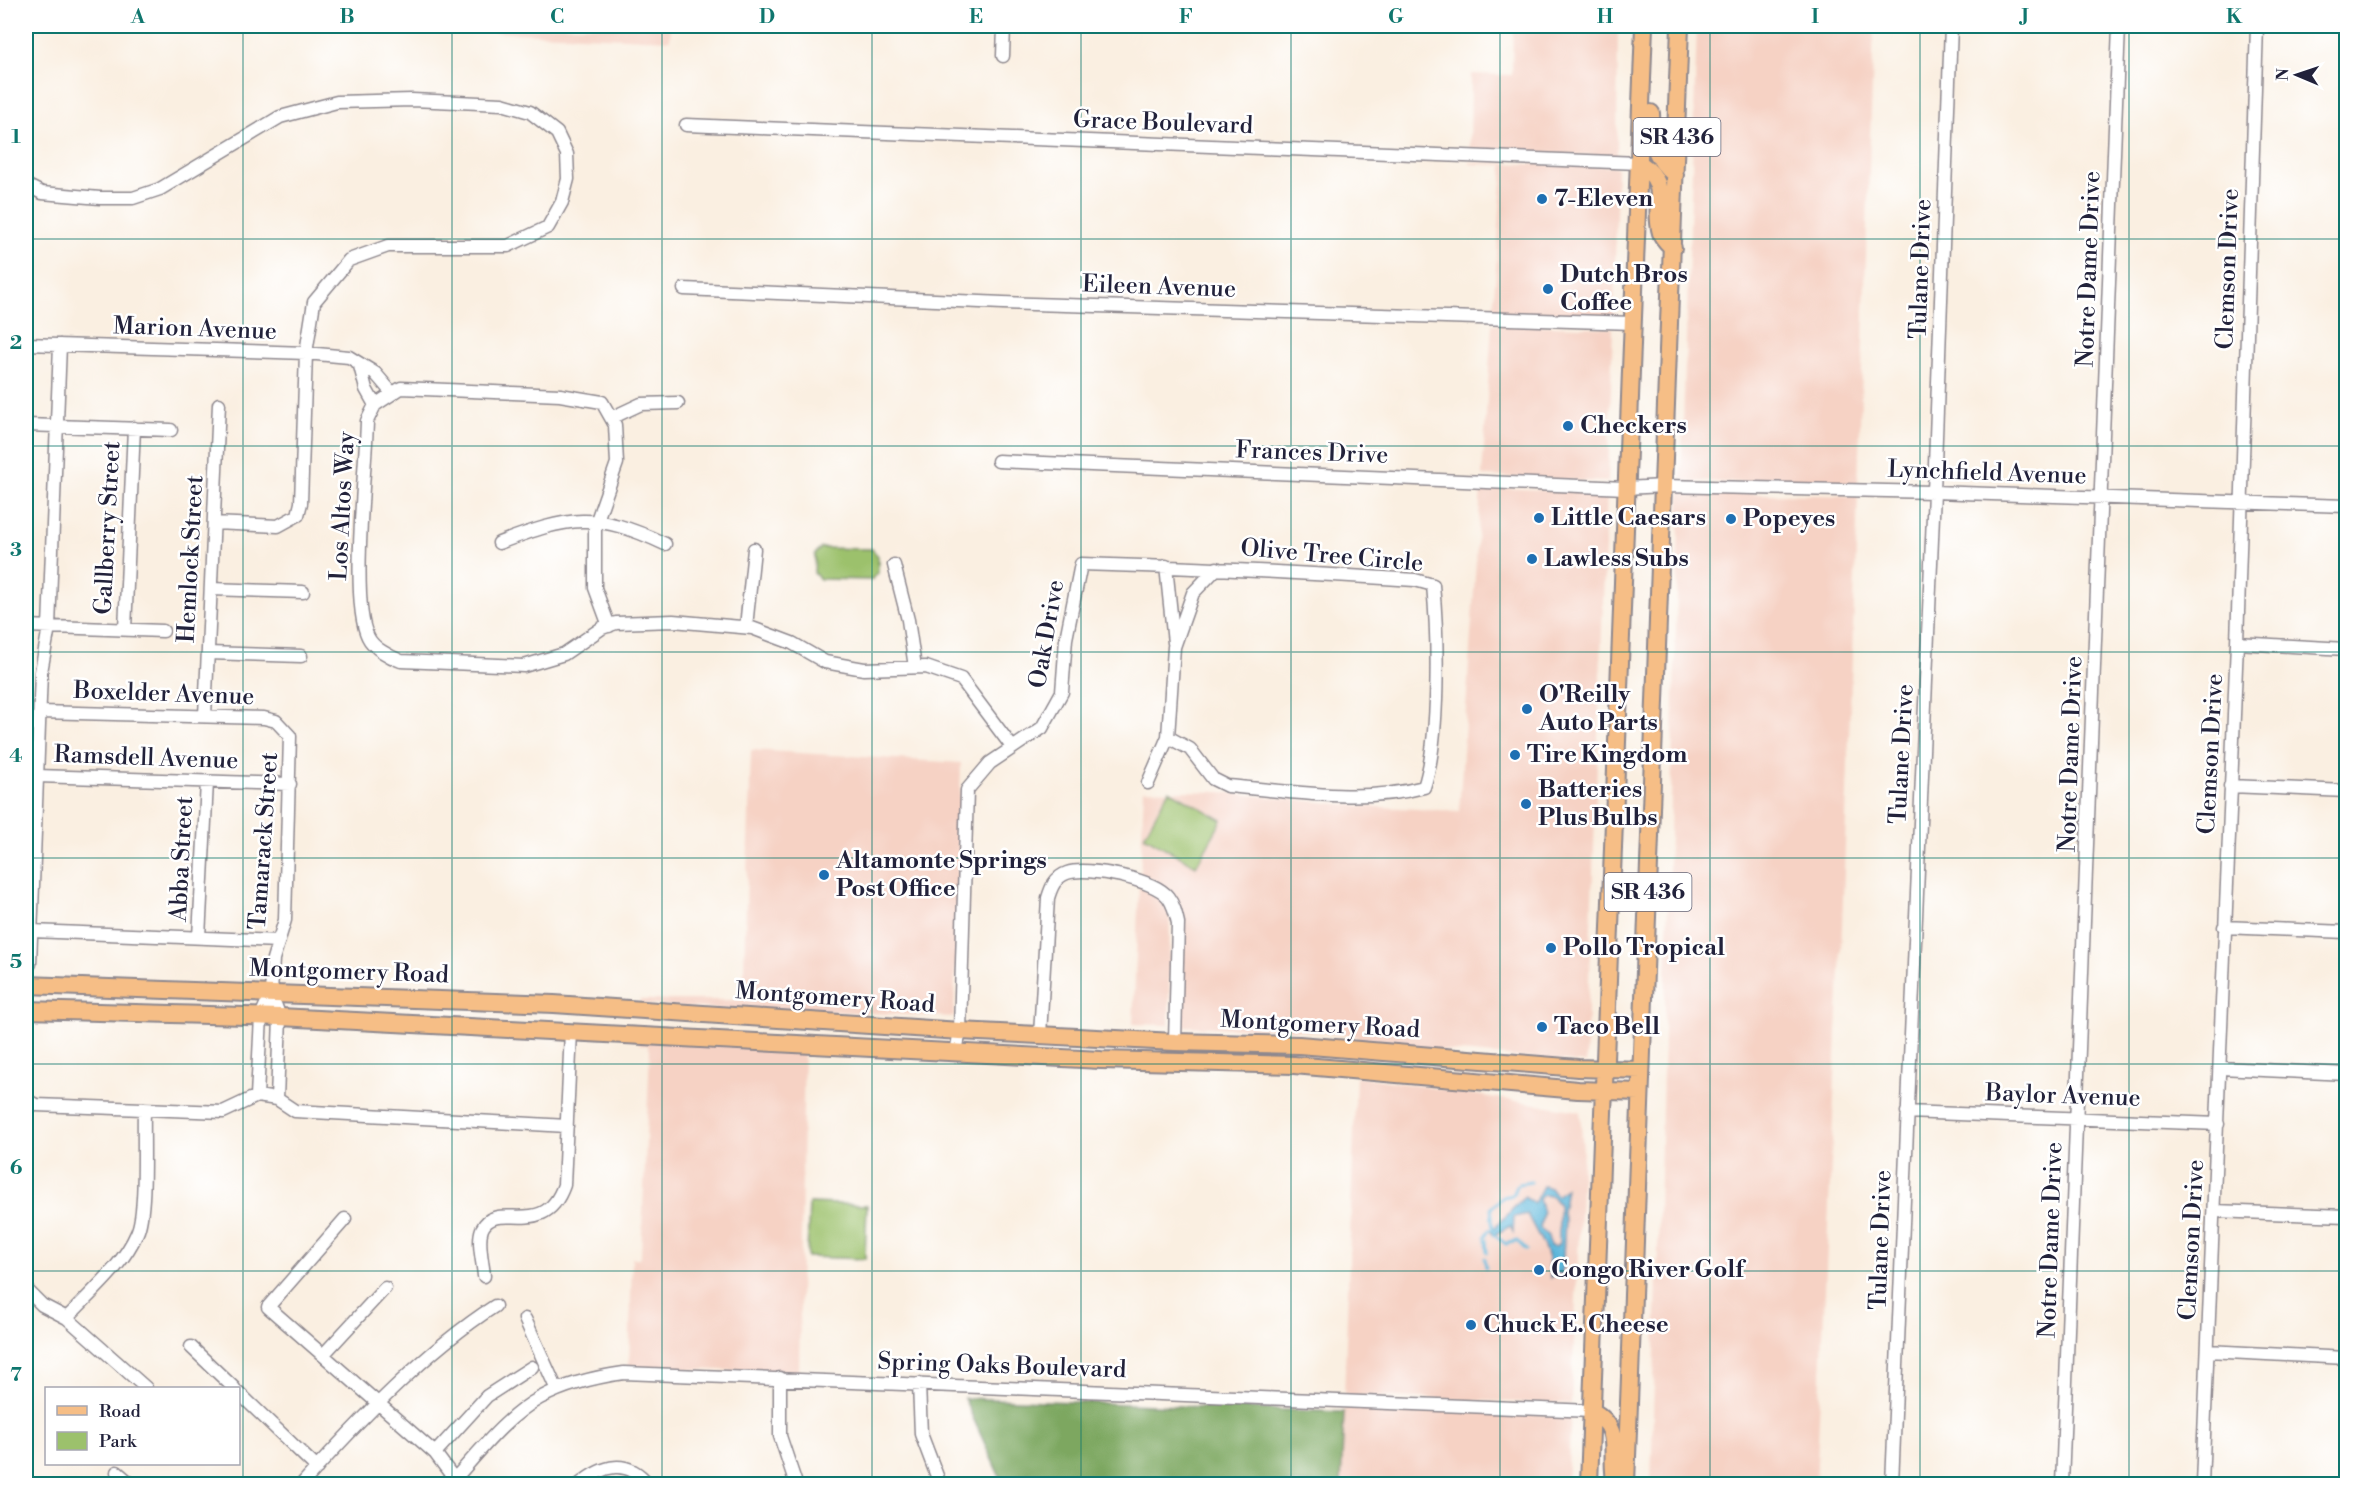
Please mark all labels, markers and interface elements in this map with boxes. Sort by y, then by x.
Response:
text: A [130,5,146,30]
text: B [339,5,355,30]
text: C [550,5,564,30]
text: D [759,5,775,30]
text: E [969,5,983,30]
text: F [1179,5,1193,30]
text: G [1388,5,1404,30]
text: H [1597,5,1614,30]
text: I [1811,5,1819,30]
text: J [2018,5,2029,30]
text: K [2226,5,2243,30]
north arrow [2267,45,2327,105]
text: N [2273,67,2293,81]
street label: Grace Boulevard [1072,105,1254,141]
road number: SR 436 [1634,118,1720,156]
text: 1 [11,125,21,150]
street label: Notre Dame Drive [2071,170,2107,368]
place label: 7-Eleven [1554,184,1653,214]
street label: Clemson Drive [2210,188,2246,350]
marker: 7-Eleven [1535,192,1549,206]
street label: Tulane Drive [1904,198,1938,340]
place label: Dutch Bros Coffee [1560,260,1688,318]
street label: Eileen Avenue [1081,269,1237,305]
marker: Dutch Bros Coffee [1541,282,1555,296]
street label: Marion Avenue [113,311,277,347]
text: 2 [10,331,22,356]
place label: Checkers [1580,411,1687,441]
marker: Checkers [1561,419,1575,433]
street label: Los Altos Way [324,430,362,581]
street label: Frances Drive [1235,435,1389,471]
street label: Gallberry Street [88,440,128,616]
street label: Lynchfield Avenue [1887,455,2087,491]
street label: Hemlock Street [172,474,210,644]
place label: Little Caesars [1551,503,1706,533]
place label: Popeyes [1743,504,1835,534]
marker: Little Caesars [1532,511,1546,525]
marker: Popeyes [1724,512,1738,526]
street label: Olive Tree Circle [1239,533,1425,579]
text: 3 [10,538,22,563]
place label: Lawless Subs [1544,544,1689,574]
marker: Lawless Subs [1525,552,1539,566]
street label: Oak Drive [1023,577,1071,691]
street label: Notre Dame Drive [2053,655,2089,853]
street label: Clemson Drive [2192,673,2230,835]
street label: Boxelder Avenue [72,676,255,712]
place label: O'Reilly Auto Parts [1538,680,1658,738]
street label: Tulane Drive [1883,683,1921,825]
marker: O'Reilly Auto Parts [1520,702,1534,716]
street label: Ramsdell Avenue [53,740,239,776]
place label: Tire Kingdom [1527,740,1687,770]
text: 4 [9,744,23,769]
marker: Tire Kingdom [1508,748,1522,762]
street label: Tamarack Street [243,751,285,931]
place label: Batteries Plus Bulbs [1538,775,1658,833]
street label: Abba Street [164,795,200,924]
marker: Batteries Plus Bulbs [1519,797,1533,811]
place label: Altamonte Springs Post Office [835,846,1047,904]
marker: Altamonte Springs Post Office [817,868,831,882]
road number: SR 436 [1604,873,1692,911]
place label: Pollo Tropical [1563,933,1725,963]
marker: Pollo Tropical [1544,941,1558,955]
text: 5 [10,950,22,975]
street label: Montgomery Road [248,954,450,990]
street label: Montgomery Road [734,976,936,1020]
street label: Montgomery Road [1219,1005,1421,1045]
place label: Taco Bell [1554,1012,1660,1042]
marker: Taco Bell [1535,1020,1549,1034]
street label: Baylor Avenue [1984,1078,2141,1114]
street label: Notre Dame Drive [2033,1141,2069,1339]
text: 6 [10,1156,23,1181]
street label: Clemson Drive [2173,1159,2211,1321]
street label: Tulane Drive [1864,1169,1898,1311]
place label: Congo River Golf [1551,1255,1746,1285]
marker: Congo River Golf [1532,1263,1546,1277]
place label: Chuck E. Cheese [1483,1310,1669,1340]
marker: Chuck E. Cheese [1464,1318,1478,1332]
street label: Spring Oaks Boulevard [877,1347,1127,1385]
text: 7 [10,1363,22,1388]
legend [45,1387,240,1465]
text: Road [99,1400,142,1423]
text: Park [99,1430,138,1453]

